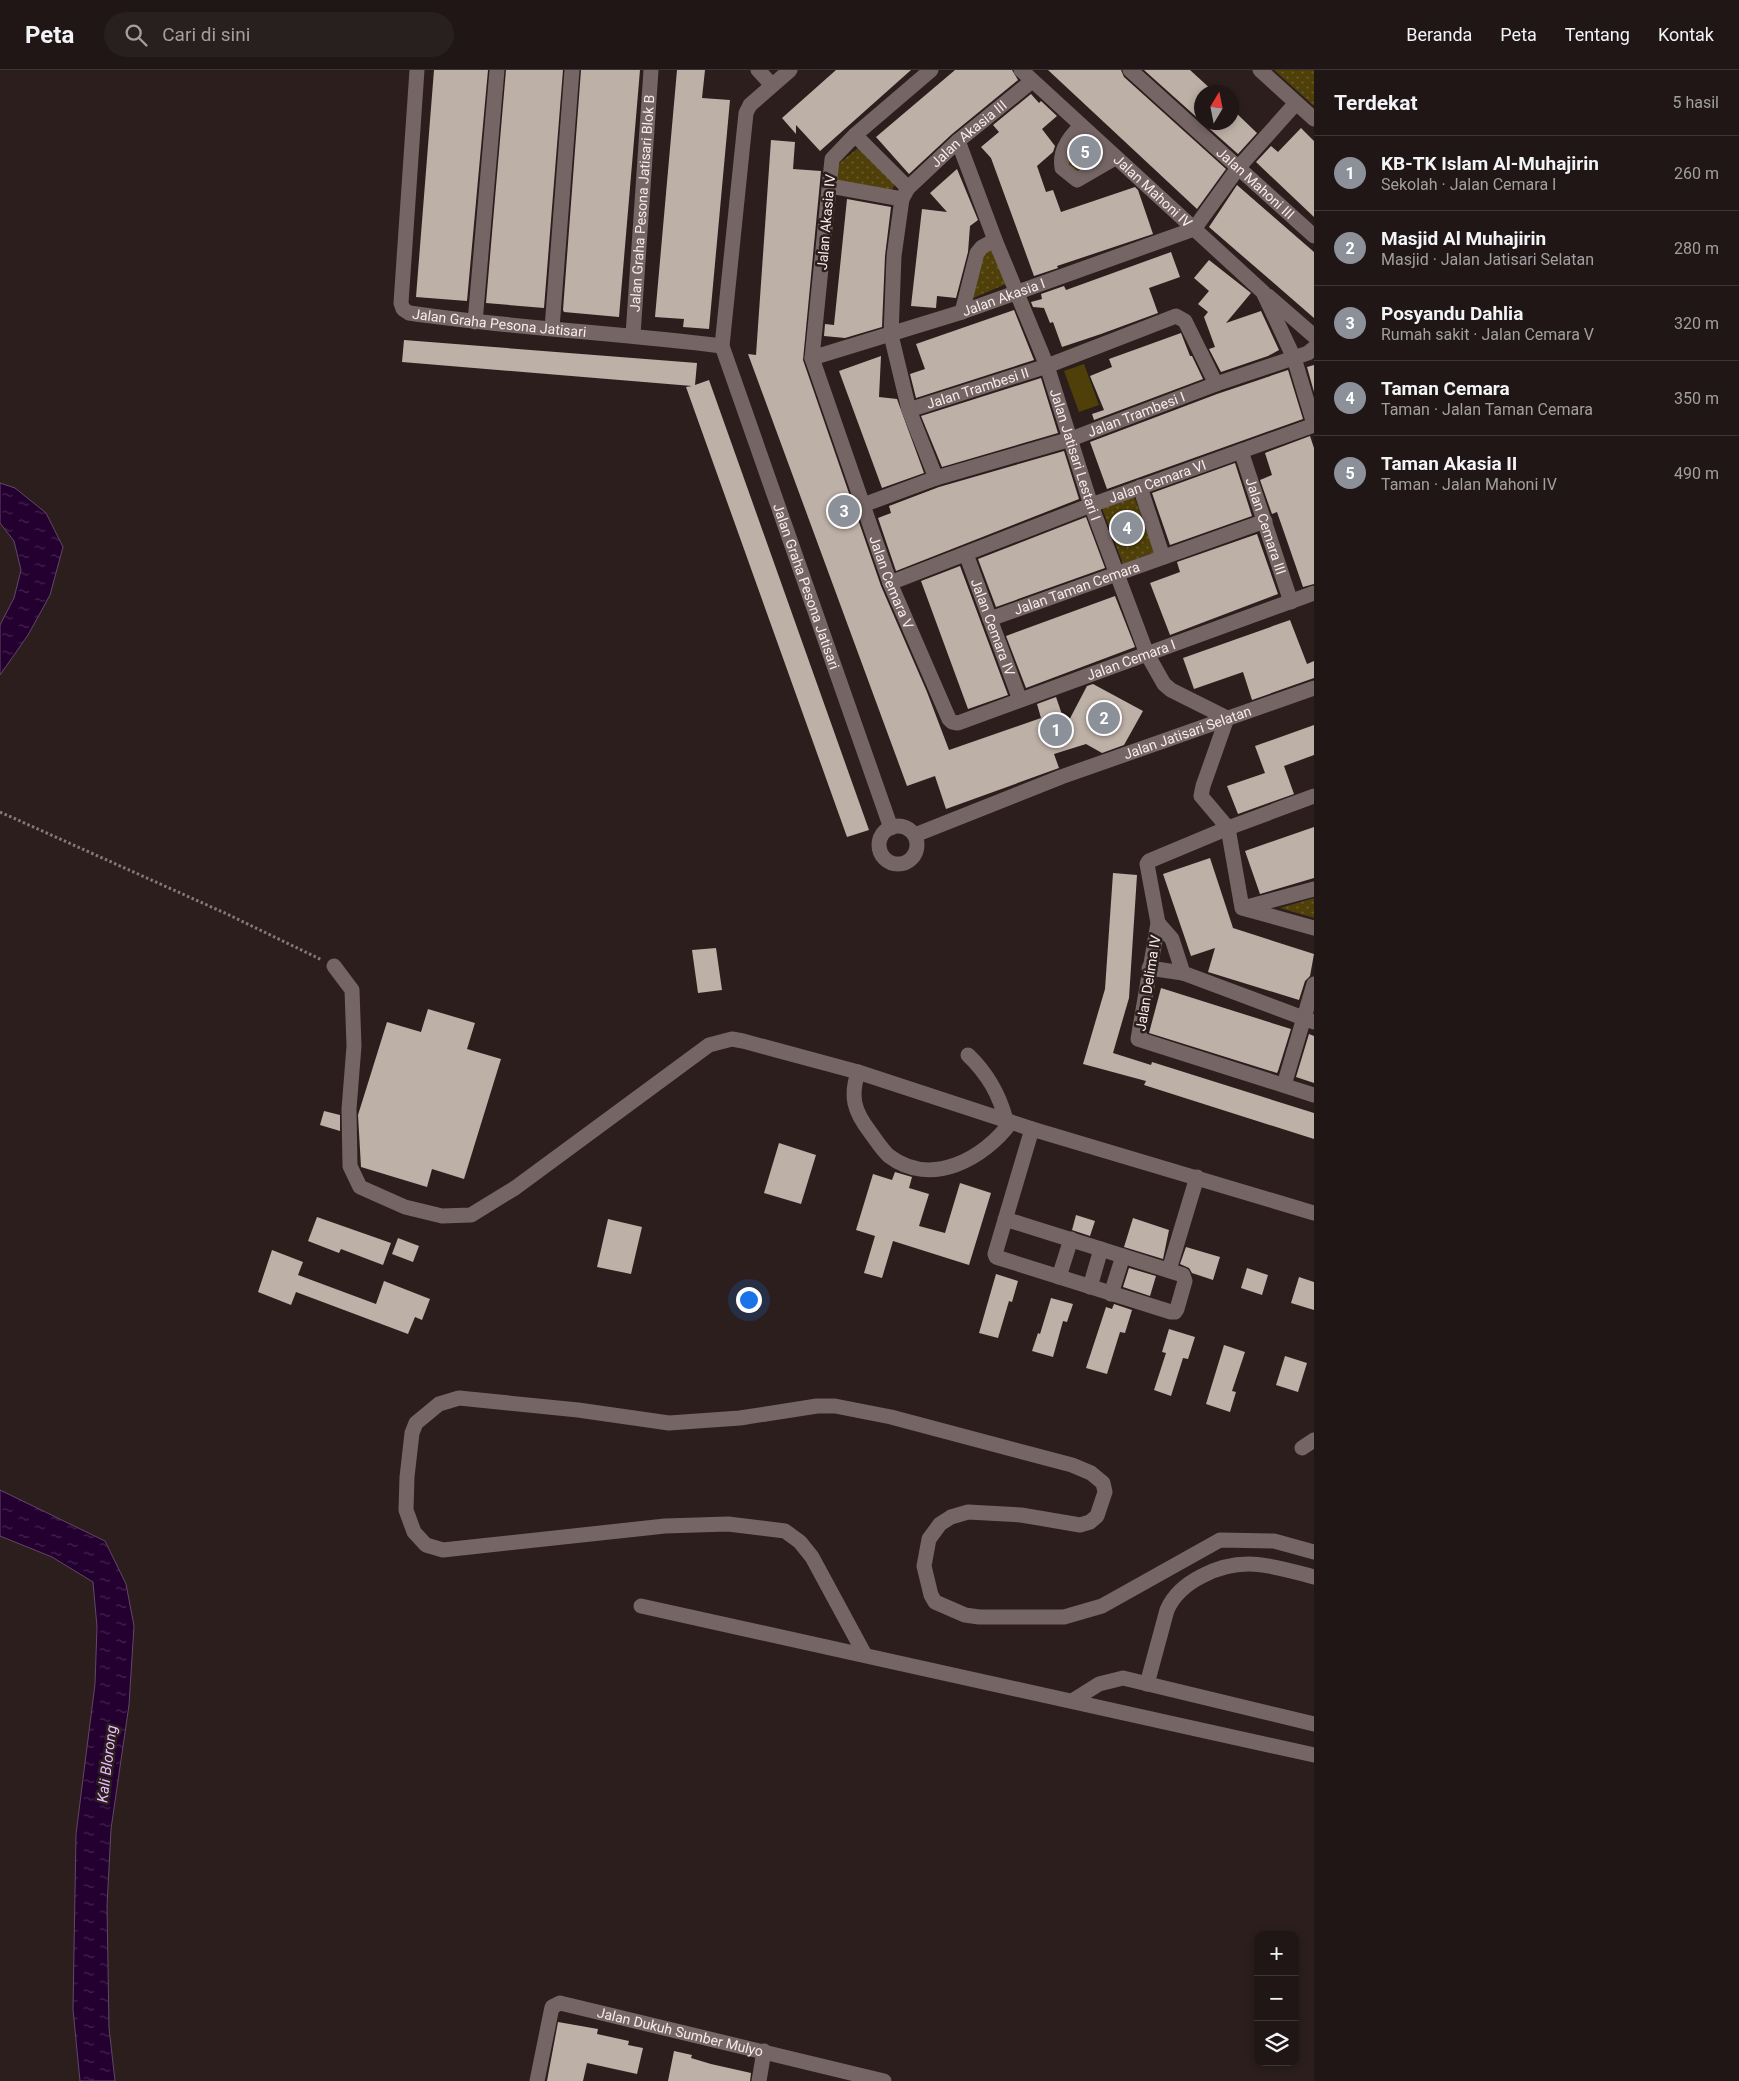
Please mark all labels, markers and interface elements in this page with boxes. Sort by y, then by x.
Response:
search box [104,12,454,57]
text: Peta [25,21,74,49]
icon: search [122,21,150,49]
text: Cari di sini [162,23,250,46]
text: Beranda [1406,24,1472,45]
text: Peta [1500,24,1537,45]
text: Tentang [1565,24,1630,45]
text: Kontak [1658,24,1714,45]
north arrow [1194,85,1239,130]
text: Terdekat [1334,91,1418,115]
text: 5 hasil [1672,93,1719,112]
street label: Jalan Graha Pesona Jatisari Blok B [627,94,657,312]
street label: Jalan Akasia III [927,97,1010,170]
pin: 5 [1069,133,1101,171]
street label: Jalan Mahoni III [1213,144,1298,222]
street label: Jalan Mahoni IV [1110,151,1195,231]
text: KB-TK Islam Al-Muhajirin [1381,152,1599,175]
text: 1 [1345,164,1355,183]
text: 260 m [1674,164,1719,183]
street label: Jalan Akasia IV [814,173,838,270]
text: Sekolah · Jalan Cemara I [1381,175,1556,194]
text: Masjid Al Muhajirin [1381,227,1546,250]
text: 2 [1345,239,1355,258]
text: 280 m [1674,239,1719,258]
text: Masjid · Jalan Jatisari Selatan [1381,250,1594,269]
street label: Jalan Akasia I [960,275,1047,319]
text: Posyandu Dahlia [1381,302,1523,325]
street label: Jalan Graha Pesona Jatisari [411,306,587,340]
text: 3 [1345,314,1355,333]
text: 320 m [1674,314,1719,333]
text: Rumah sakit · Jalan Cemara V [1381,325,1594,344]
street label: Jalan Trambesi II [924,364,1031,412]
text: Taman Cemara [1381,377,1510,400]
street label: Jalan Jatisari Lestari I [1047,387,1104,523]
street label: Jalan Trambesi I [1085,389,1187,440]
text: 4 [1345,389,1355,408]
text: 350 m [1674,389,1719,408]
text: Taman · Jalan Taman Cemara [1381,400,1593,419]
text: Taman Akasia II [1381,452,1517,475]
street label: Jalan Cemara VI [1106,456,1208,506]
text: 5 [1345,464,1355,483]
text: 490 m [1674,464,1719,483]
street label: Jalan Cemara III [1242,475,1289,577]
text: Taman · Jalan Mahoni IV [1381,475,1557,494]
pin: 3 [828,492,860,530]
street label: Jalan Graha Pesona Jatisari [770,501,843,671]
pin: 4 [1111,509,1143,547]
street label: Jalan Cemara V [866,533,917,631]
street label: Jalan Taman Cemara [1012,558,1142,618]
street label: Jalan Cemara IV [968,576,1018,678]
street label: Jalan Cemara I [1084,636,1178,683]
pin: 2 [1088,699,1120,737]
street label: Jalan Jatisari Selatan [1121,703,1253,762]
pin: 1 [1040,711,1072,749]
street label: Jalan Delima IV [1133,934,1164,1032]
your location [736,1287,762,1313]
water label: Kali Blorong [93,1724,121,1804]
map controls [1254,1931,1299,2066]
button: + [1254,1931,1299,1976]
button: − [1254,1976,1299,2021]
street label: Jalan Dukuh Sumber Mulyo [595,2004,765,2060]
button: layers [1254,2021,1299,2066]

